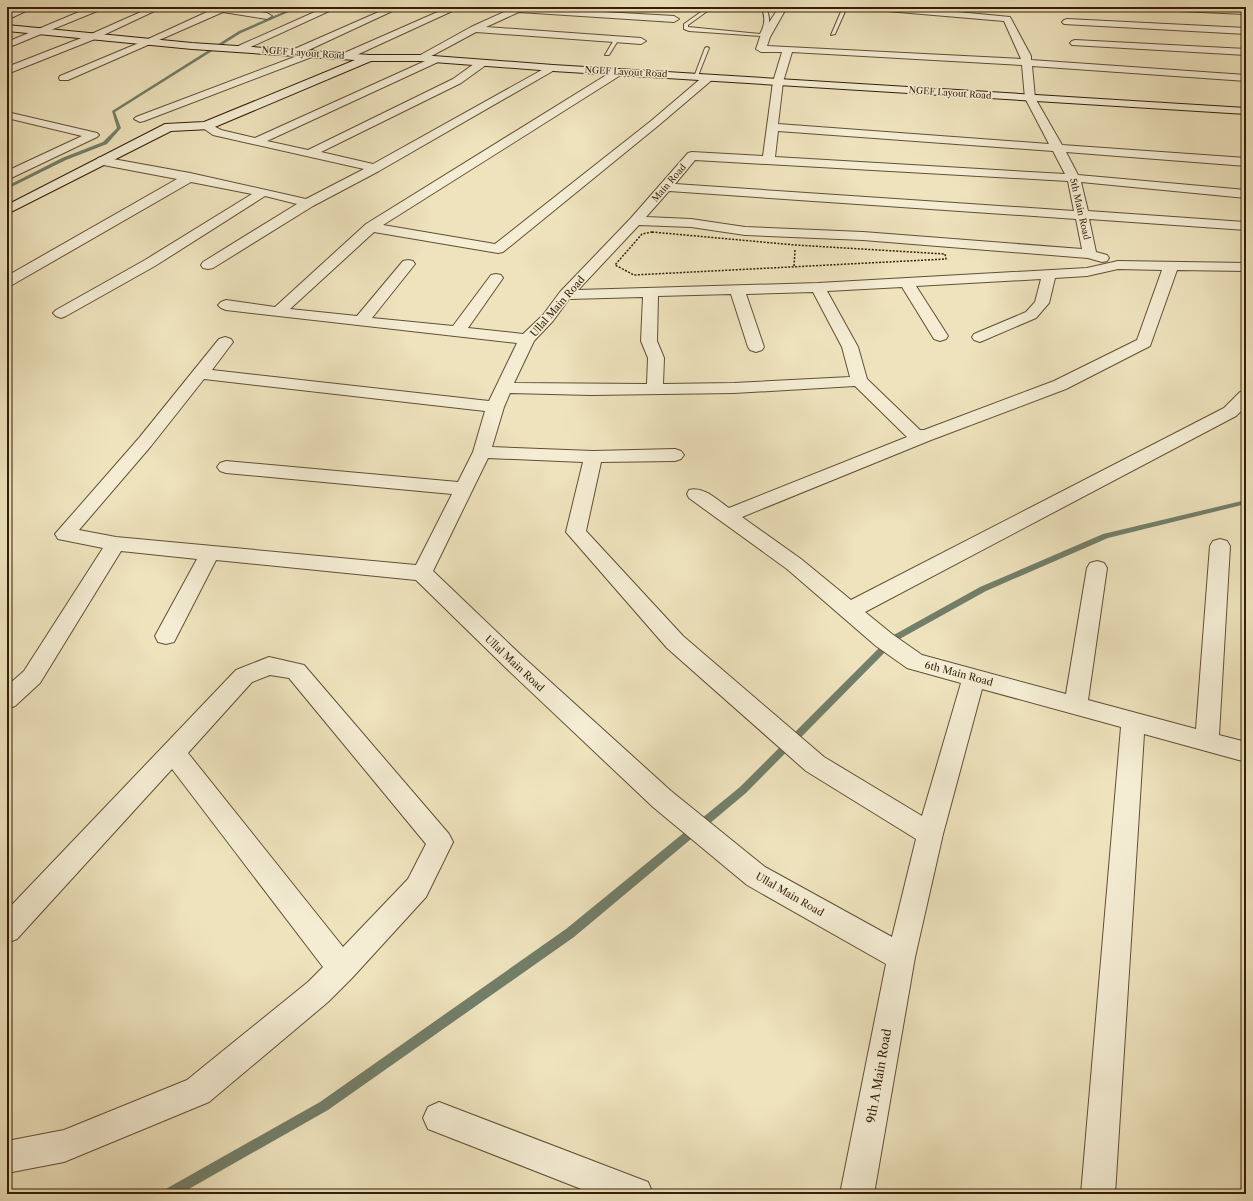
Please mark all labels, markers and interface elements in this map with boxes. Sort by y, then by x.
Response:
street label: NGEF Layout Road [261,44,345,61]
street label: NGEF Layout Road [584,64,668,79]
street label: NGEF Layout Road [908,84,992,101]
street label: Main Road [649,161,688,204]
street label: 5th Main Road [1068,177,1093,241]
street label: Ullal Main Road [527,273,587,339]
street label: Ullal Main Road [482,632,547,694]
street label: 6th Main Road [923,658,995,689]
street label: Ullal Main Road [753,870,826,919]
street label: 9th A Main Road [863,1027,894,1124]

